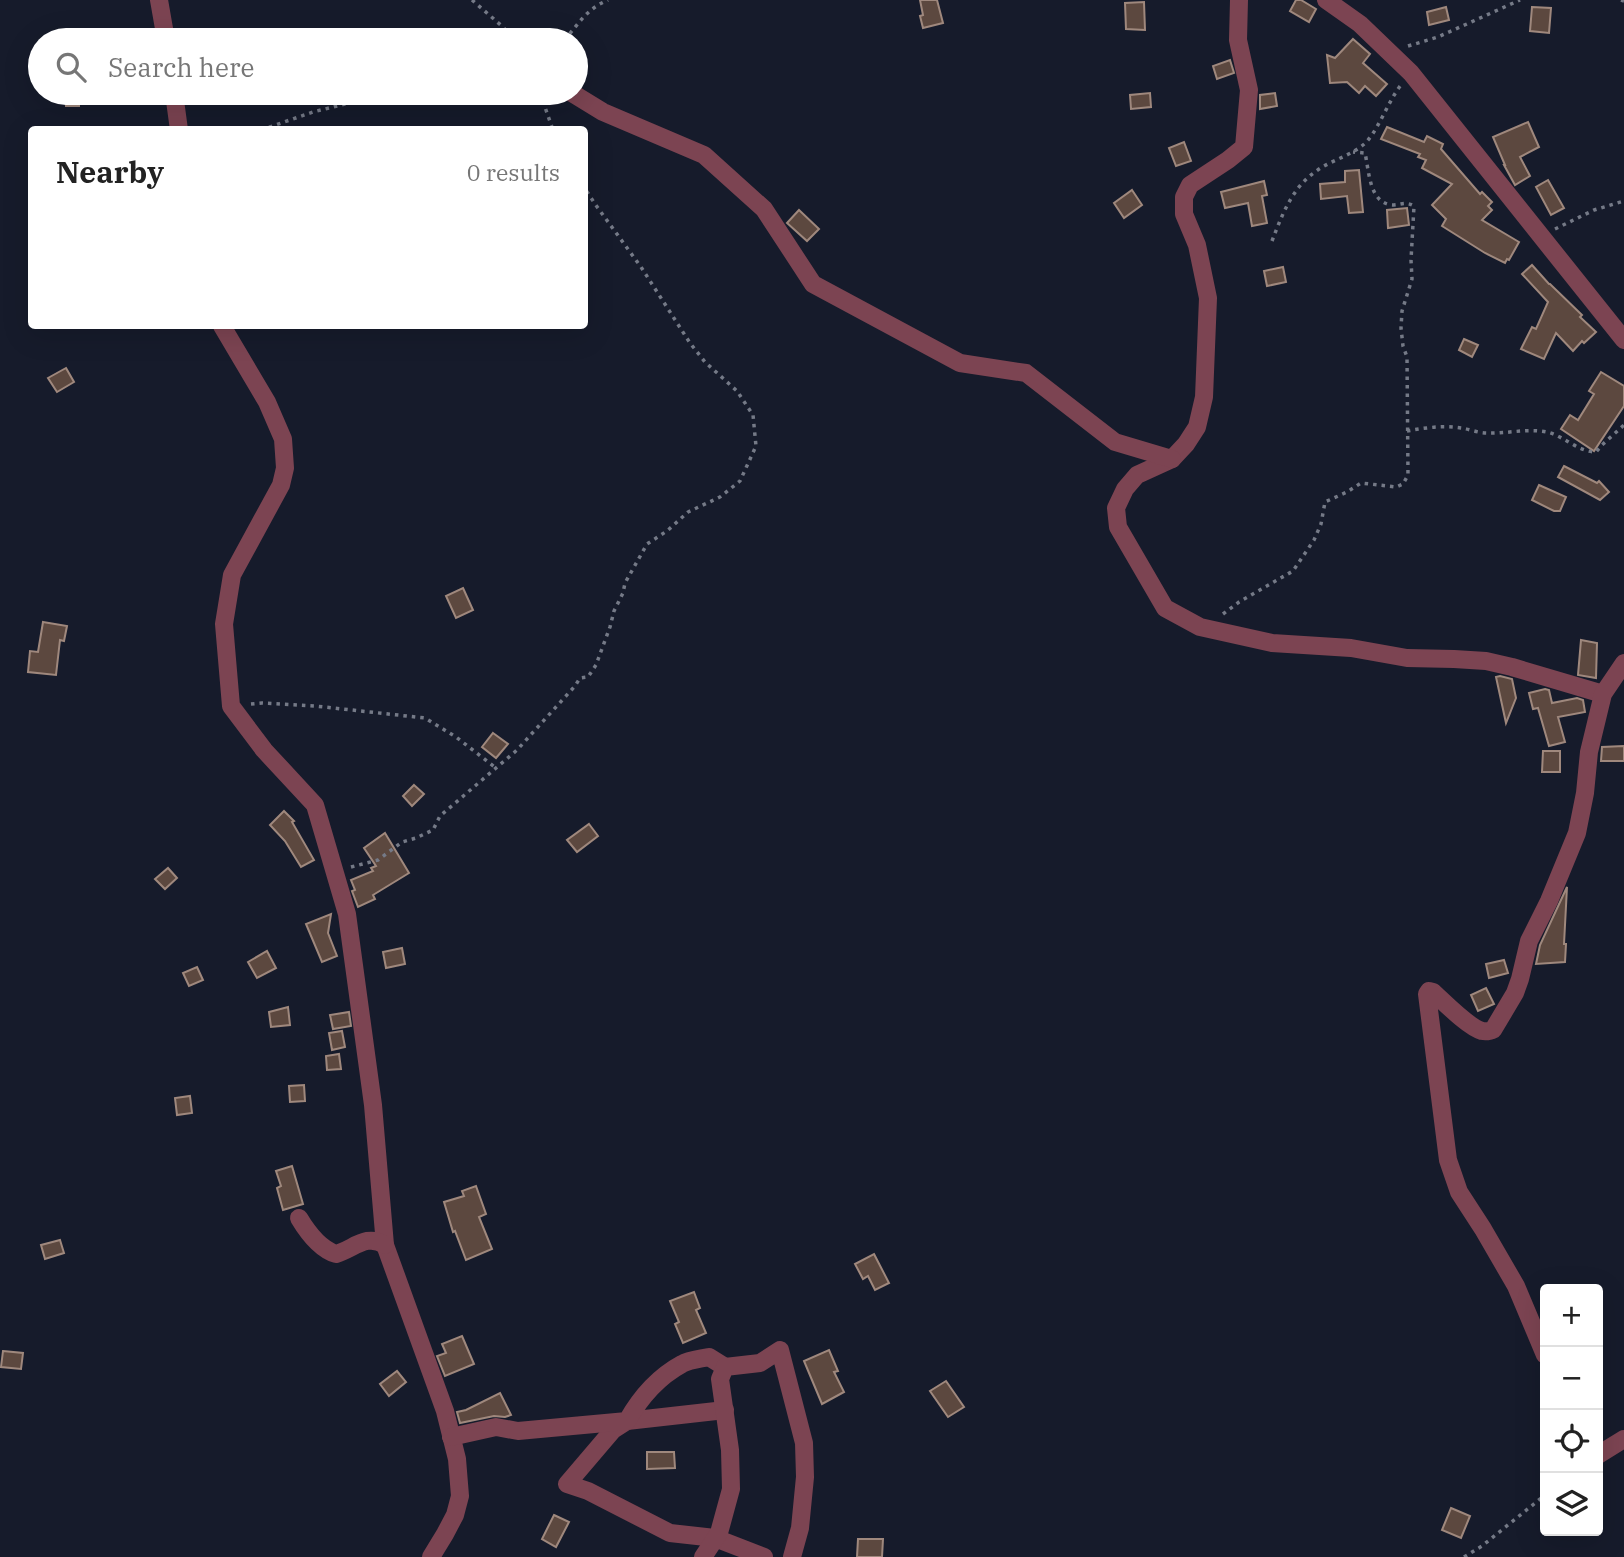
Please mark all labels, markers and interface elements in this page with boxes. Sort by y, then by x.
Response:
search box [28,28,588,105]
icon: search [52,48,90,86]
text: Search here [108,50,254,84]
text: Nearby [56,152,164,191]
text: 0 results [467,157,560,187]
map controls [1540,1284,1603,1536]
button: + [1540,1284,1603,1347]
button: − [1540,1347,1603,1410]
button: locate [1540,1410,1603,1473]
button: layers [1540,1473,1603,1536]

